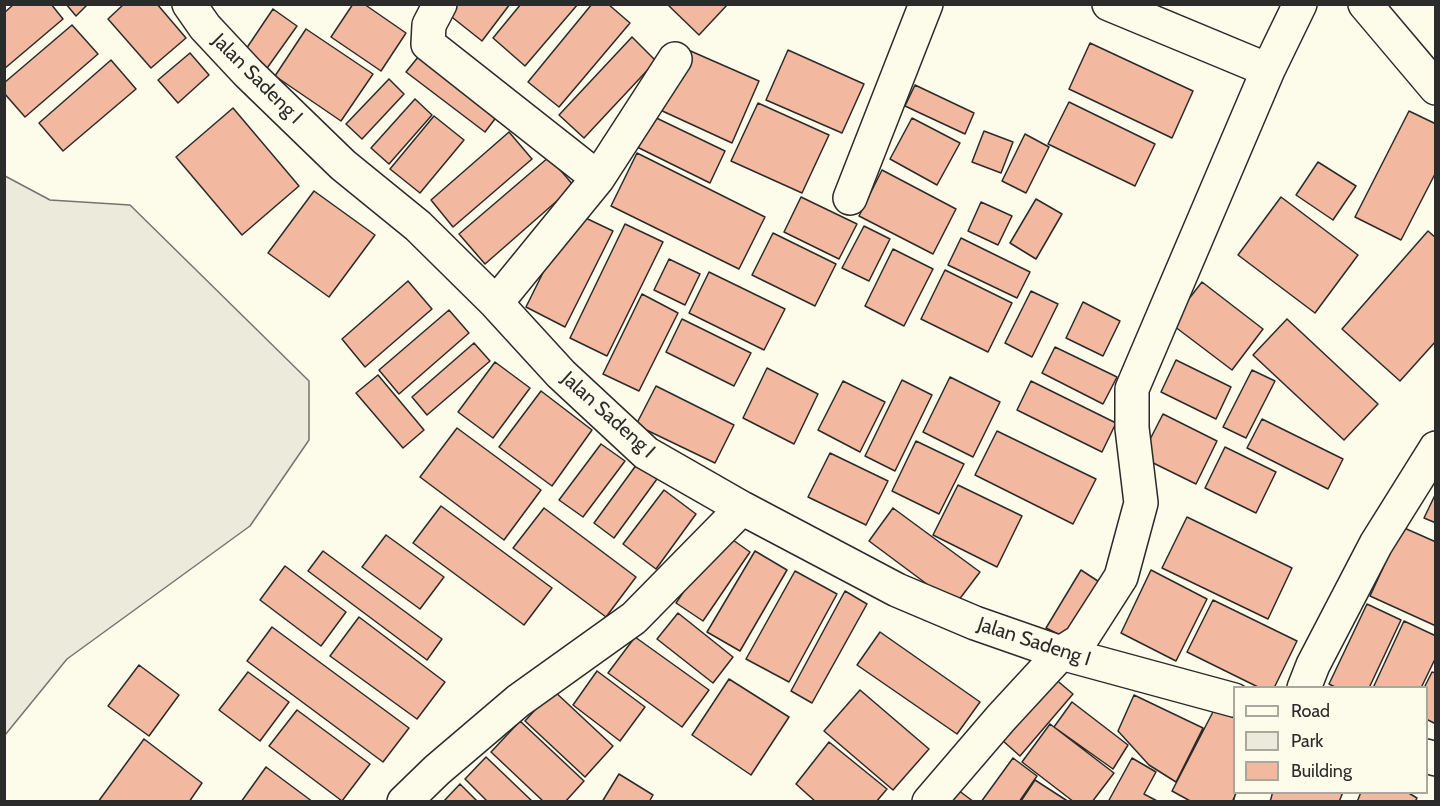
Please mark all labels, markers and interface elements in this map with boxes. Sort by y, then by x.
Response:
street label: Jalan Sadeng I [207,29,307,129]
street label: Jalan Sadeng I [556,367,660,463]
street label: Jalan Sadeng I [974,612,1094,672]
legend [1233,686,1428,794]
text: Road [1291,700,1330,722]
text: Park [1291,730,1323,752]
text: Building [1291,760,1352,782]

